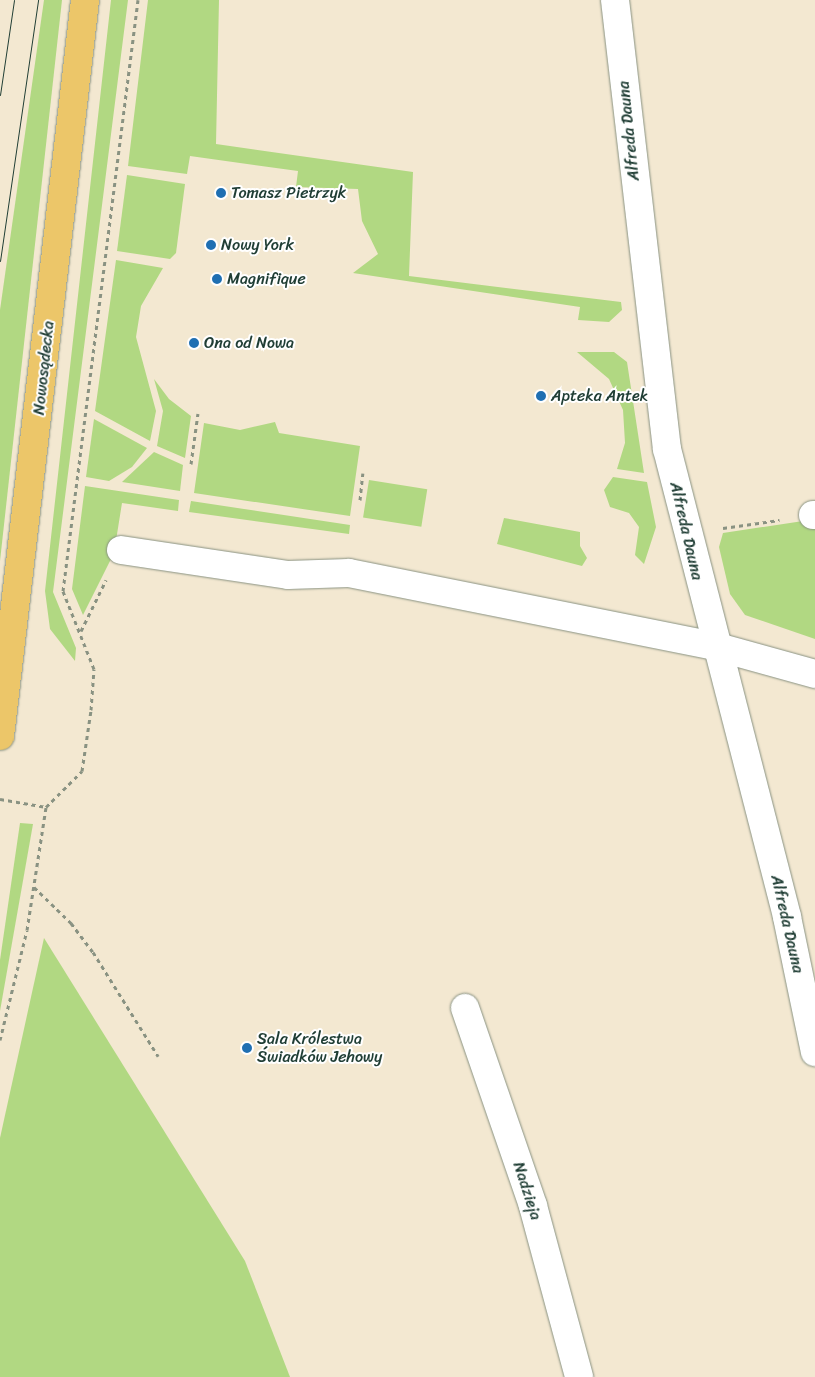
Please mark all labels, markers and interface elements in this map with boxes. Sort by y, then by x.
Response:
street label: Alfreda Dauna [614,80,644,182]
place label: Tomasz Pietrzyk [231,183,346,203]
marker: Tomasz Pietrzyk [215,187,227,199]
place label: Nowy York [221,235,294,255]
marker: Nowy York [205,239,217,251]
place label: Magnifique [227,269,306,289]
marker: Magnifique [211,273,223,285]
street label: Nowosądecka [30,320,58,416]
place label: Ona od Nowa [204,333,294,353]
marker: Ona od Nowa [188,337,200,349]
place label: Apteka Antek [551,386,649,406]
marker: Apteka Antek [535,390,547,402]
street label: Alfreda Dauna [665,480,707,582]
street label: Alfreda Dauna [766,873,808,975]
place label: Sala Królestwa Świadków Jehowy [257,1029,382,1067]
marker: Sala Królestwa Świadków Jehowy [241,1042,253,1054]
street label: Nadzieja [509,1160,545,1222]

